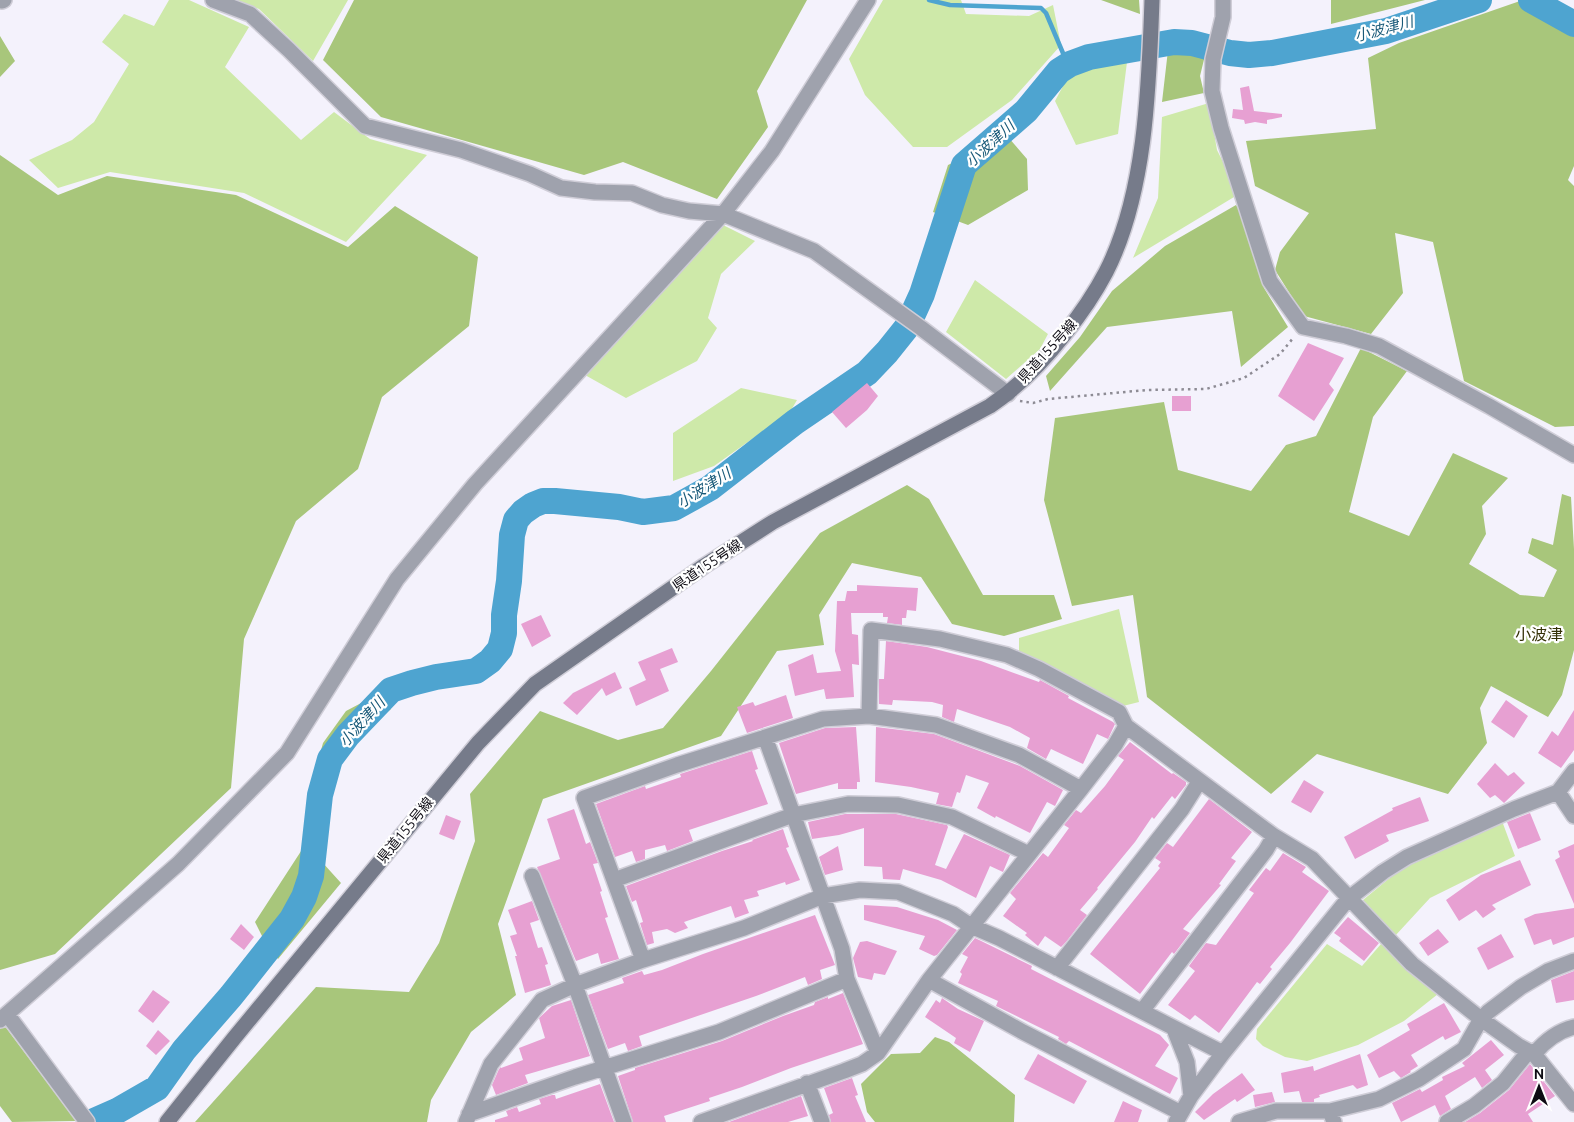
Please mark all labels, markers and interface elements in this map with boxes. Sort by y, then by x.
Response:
water label: 小波津川 [1353,12,1417,44]
water label: 小波津川 [962,116,1019,170]
street label: 県道155号線 [1014,316,1080,386]
water label: 小波津川 [674,463,735,511]
street label: 県道155号線 [669,536,745,594]
district label: 小波津 [1515,625,1563,643]
water label: 小波津川 [335,692,389,750]
street label: 県道155号線 [374,794,436,866]
north arrow [1514,1062,1564,1112]
text: N [1534,1066,1544,1082]

